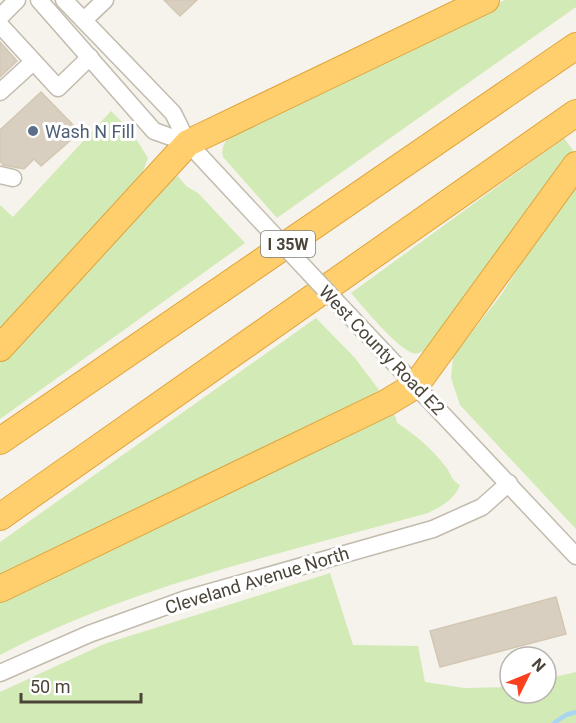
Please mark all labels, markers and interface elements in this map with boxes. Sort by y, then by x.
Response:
place label: Wash N Fill [45,121,135,142]
marker: Wash N Fill [26,124,40,138]
road number: I 35W [261,231,315,257]
street label: West County Road E2 [315,281,449,419]
street label: Cleveland Avenue North [163,542,351,618]
north arrow [498,645,558,705]
text: N [528,655,549,676]
scale bar [21,666,141,704]
text: 50 m [30,676,70,697]

